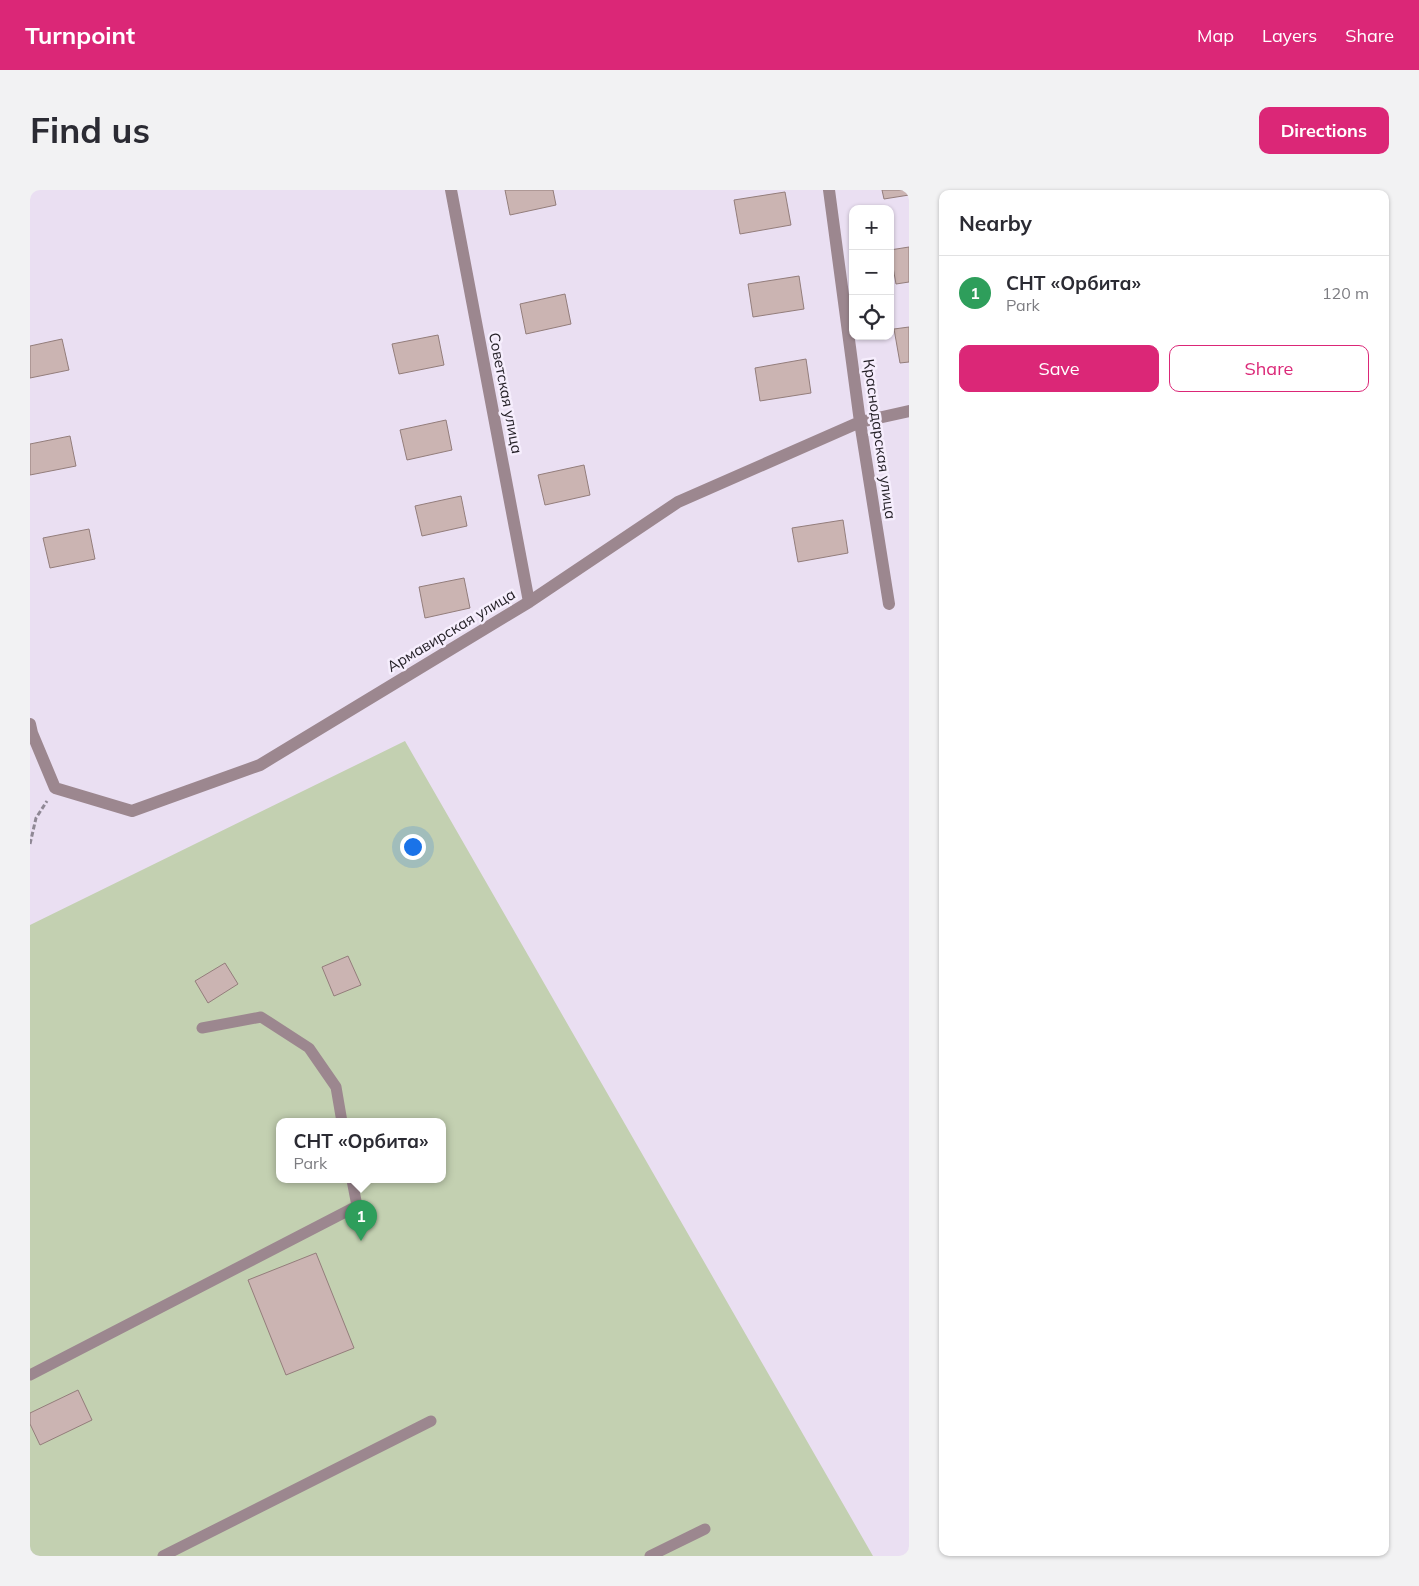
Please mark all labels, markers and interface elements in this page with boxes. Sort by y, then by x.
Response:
text: Turnpoint [25,20,135,50]
text: Map [1197,24,1234,47]
text: Layers [1262,24,1317,47]
text: Share [1345,24,1394,47]
button: Directions [1259,107,1389,154]
text: Find us [30,108,150,152]
map controls [849,205,894,340]
button: + [849,205,894,250]
text: Nearby [959,210,1032,236]
button: − [849,250,894,295]
text: СНТ «Орбита» [1006,271,1141,295]
text: 1 [970,283,980,303]
text: 120 m [1322,283,1369,303]
button: locate [849,295,894,340]
text: Park [1006,295,1040,315]
street label: Советская улица [485,331,527,455]
button: Save [959,345,1159,392]
button: Share [1169,345,1369,392]
street label: Краснодарская улица [859,358,901,520]
street label: Армавирская улица [383,584,519,676]
your location [400,834,426,860]
popup [276,1118,446,1183]
text: СНТ «Орбита» [293,1129,429,1153]
text: Park [293,1153,327,1173]
pin: 1 [345,1200,377,1241]

